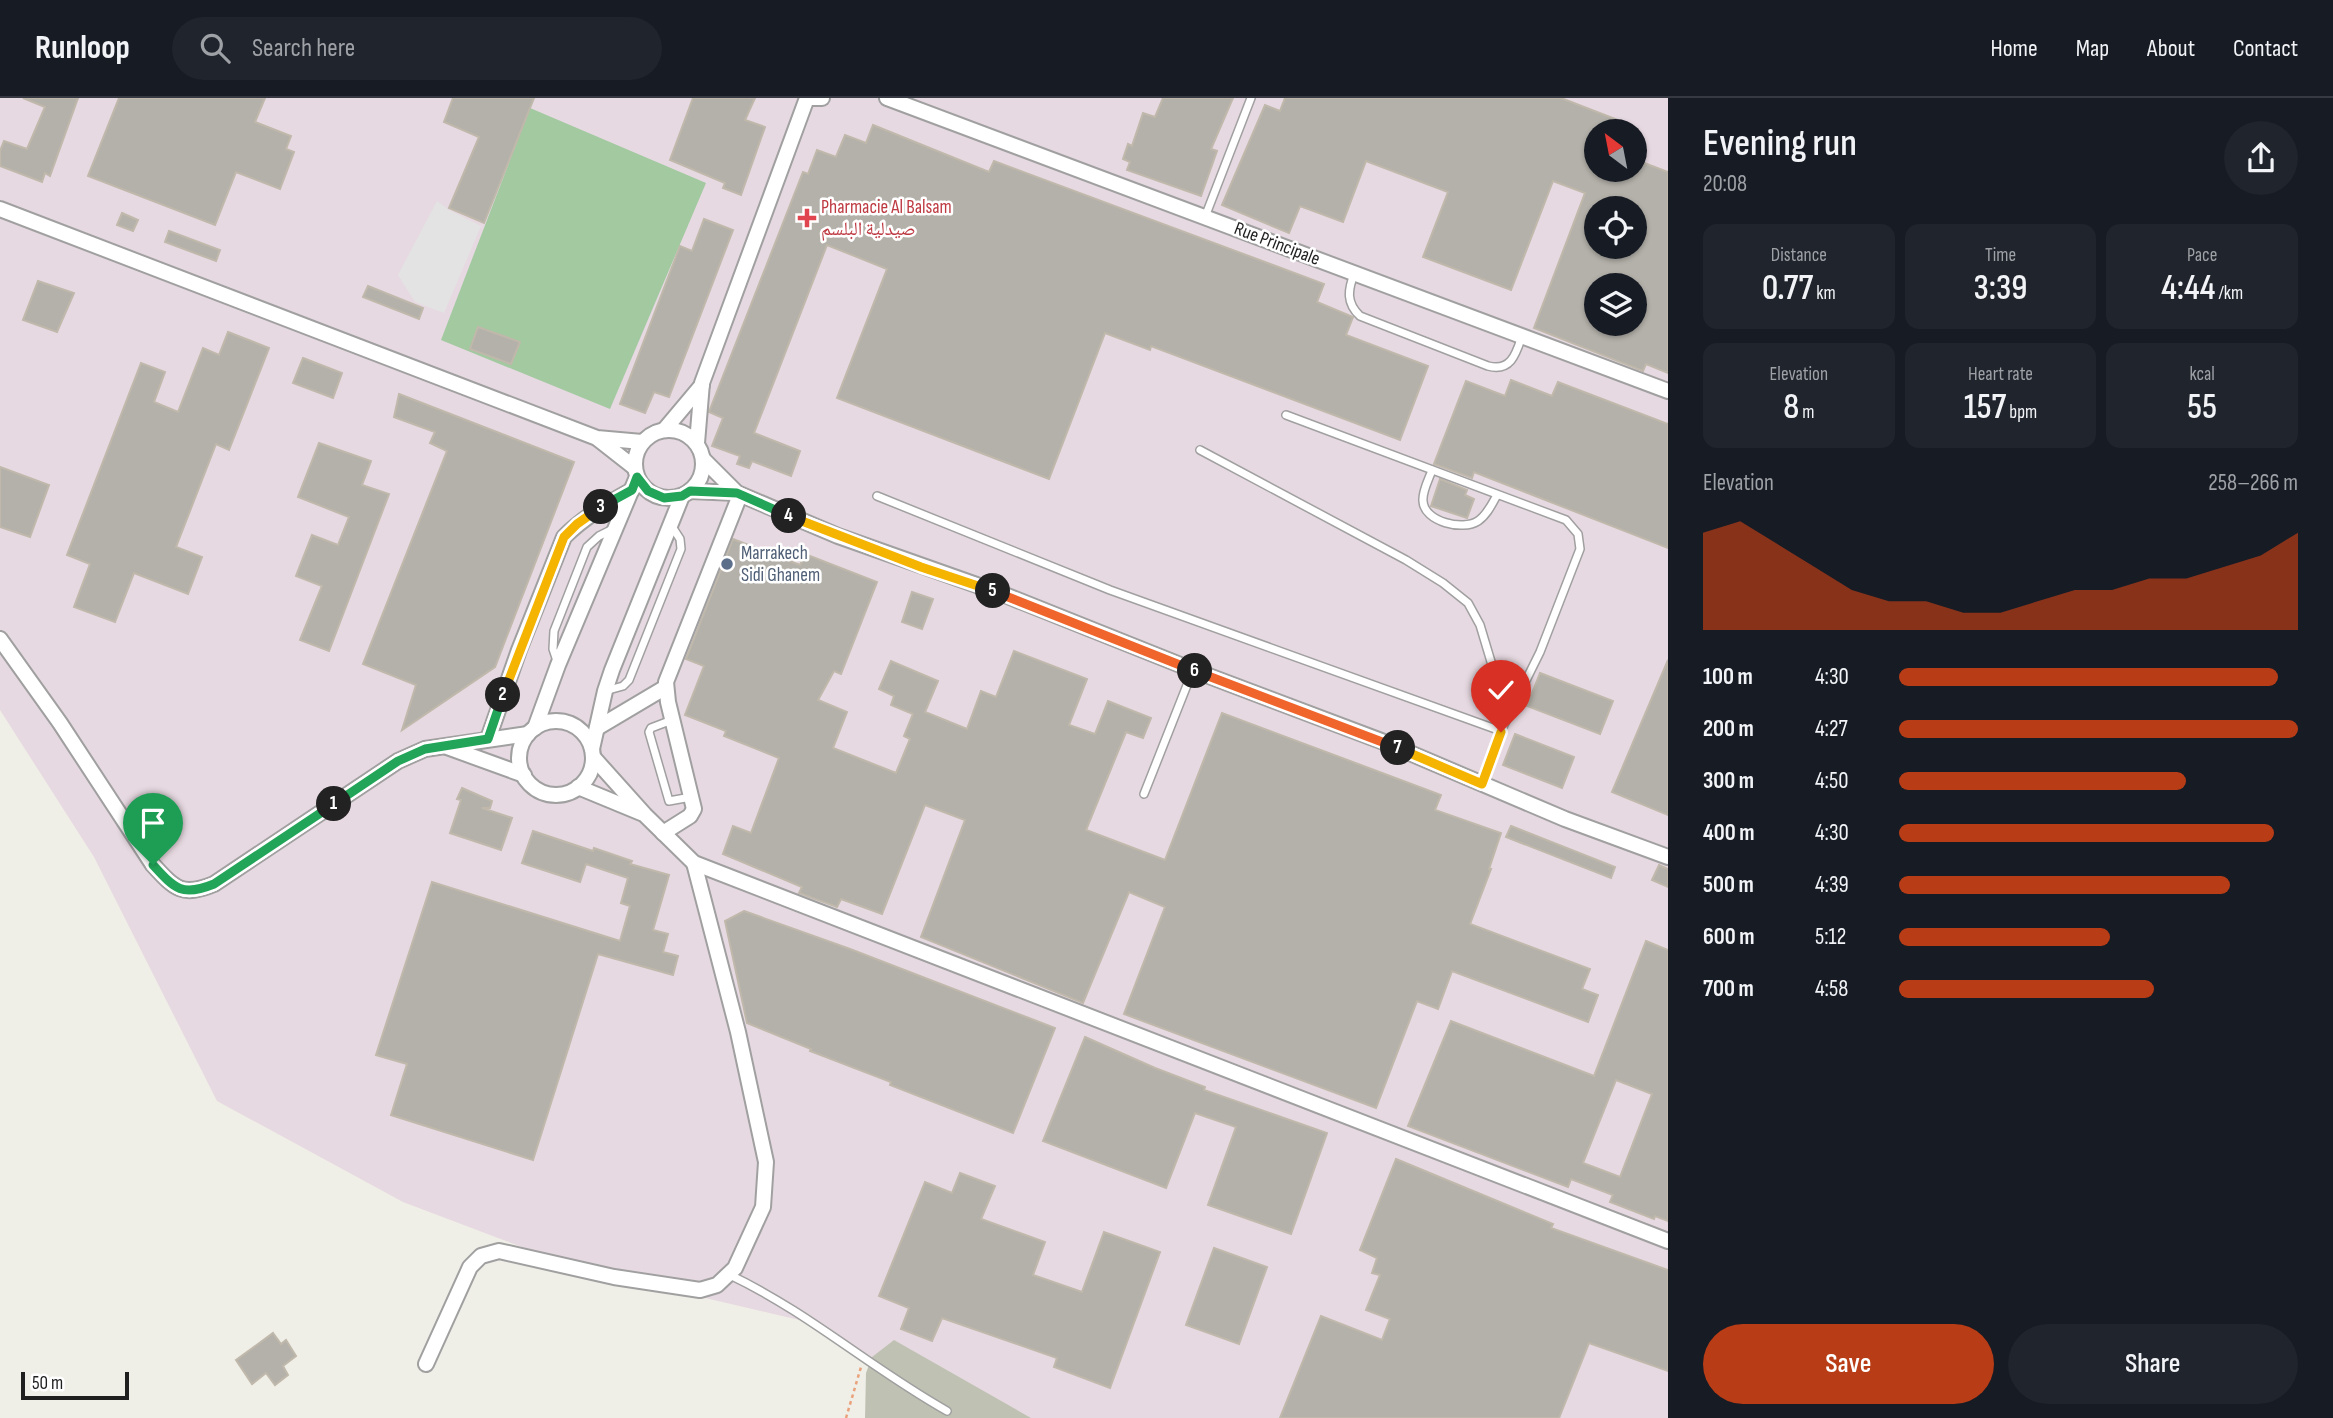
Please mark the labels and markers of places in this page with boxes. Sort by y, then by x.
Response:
place label: Pharmacie Al Balsam صيدلية البلسم [821,196,952,241]
marker: Pharmacie Al Balsam صيدلية البلسم [799,210,815,226]
pin: 3 [584,490,618,524]
pin: 4 [772,498,806,534]
place label: Marrakech Sidi Ghanem [741,542,820,587]
marker: Marrakech Sidi Ghanem [719,556,735,572]
pin: 5 [976,574,1010,608]
pin: 6 [1178,654,1212,688]
pin [1471,660,1531,732]
pin: 2 [486,678,520,712]
pin: 7 [1380,730,1416,766]
pin: 1 [316,786,352,822]
pin [123,793,183,865]

